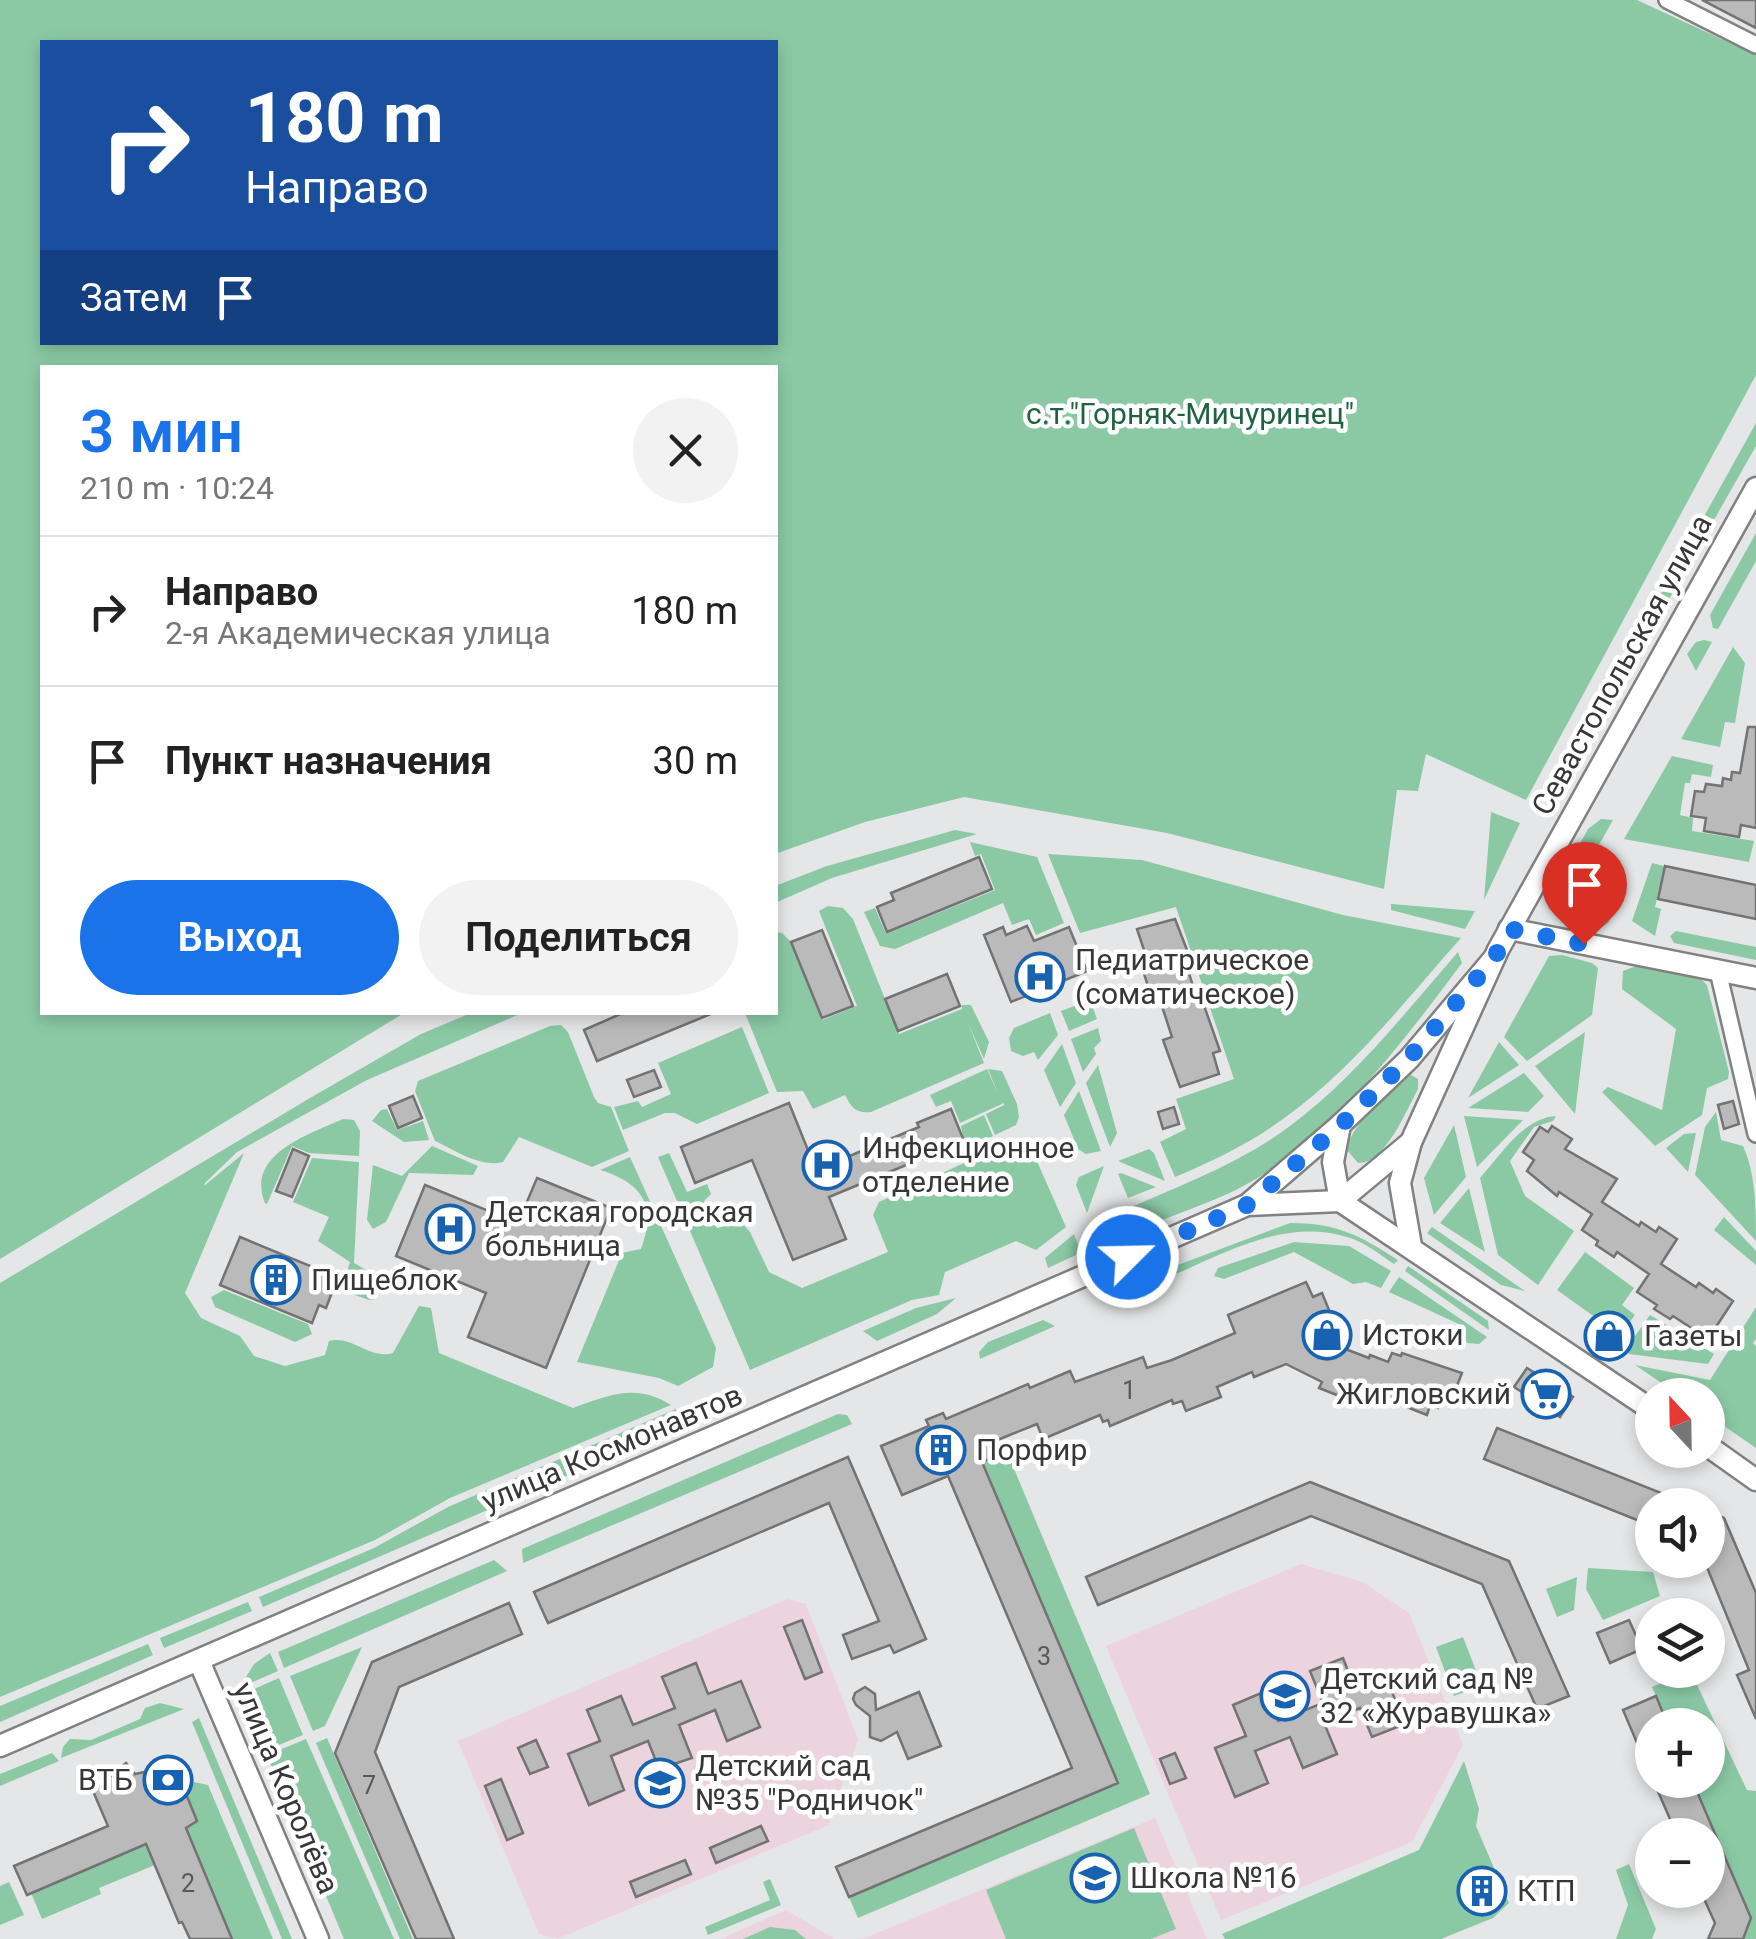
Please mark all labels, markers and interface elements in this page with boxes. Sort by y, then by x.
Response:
text: 180 m [245,77,444,159]
icon: right [80,80,210,210]
text: Направо [245,161,429,214]
icon: arrive [208,270,263,325]
text: Затем [80,276,188,320]
text: 3 мин [80,396,243,467]
park label: с.т."Горняк-Мичуринец" [1026,396,1354,431]
button: close [633,398,738,503]
text: 210 m · 10:24 [80,469,274,507]
street label: Севастопольская улица [1524,509,1719,821]
text: Направо [165,570,318,614]
icon: right [80,584,135,639]
text: 180 m [631,589,738,633]
text: 2-я Академическая улица [165,614,551,652]
icon: arrive [80,734,135,789]
text: Пункт назначения [165,739,492,783]
text: 30 m [653,739,738,783]
pin [1542,842,1627,945]
icon: arrive [1557,857,1612,912]
button: Выход [80,880,399,995]
button: Поделиться [419,880,738,995]
place label: Педиатрическое (соматическое) [1075,942,1309,1011]
hospital icon: Педиатрическое (соматическое) [1014,951,1066,1003]
place label: Инфекционное отделение [862,1130,1074,1199]
hospital icon: Инфекционное отделение [801,1139,853,1191]
place label: Детская городская больница [485,1194,754,1263]
hospital icon: Детская городская больница [424,1203,476,1255]
position arrow [1076,1205,1180,1309]
building icon: Пищеблок [250,1254,302,1306]
place label: Пищеблок [311,1262,458,1297]
shop icon: Истоки [1301,1309,1353,1361]
shop icon: Газеты [1583,1310,1635,1362]
place label: Истоки [1362,1317,1464,1352]
place label: Газеты [1644,1318,1743,1353]
supermarket icon: Жигловский [1520,1368,1572,1420]
house number: 1 [1122,1376,1136,1405]
place label: Жигловский [1336,1376,1511,1411]
street label: улица Космонавтов [476,1377,747,1518]
north arrow [1635,1378,1725,1468]
map controls [1635,1378,1725,1908]
building icon: Порфир [915,1424,967,1476]
place label: Порфир [976,1432,1087,1467]
button: sound [1635,1488,1725,1578]
button: layers [1635,1598,1725,1688]
house number: 3 [1037,1642,1051,1671]
place label: Детский сад № 32 «Журавушка» [1320,1661,1551,1730]
school or university icon: Детский сад № 32 «Журавушка» [1259,1670,1311,1722]
street label: улица Королёва [226,1677,347,1899]
button: + [1635,1708,1725,1798]
place label: Детский сад №35 "Родничок" [695,1748,923,1817]
bank icon: ВТБ [142,1754,194,1806]
school or university icon: Детский сад №35 "Родничок" [634,1757,686,1809]
place label: ВТБ [78,1762,133,1797]
house number: 7 [362,1771,376,1800]
button: − [1635,1818,1725,1908]
school or university icon: Школа №16 [1069,1852,1121,1904]
place label: Школа №16 [1130,1860,1297,1895]
building icon: КТП [1456,1865,1508,1917]
house number: 2 [181,1869,195,1898]
place label: КТП [1517,1873,1576,1908]

